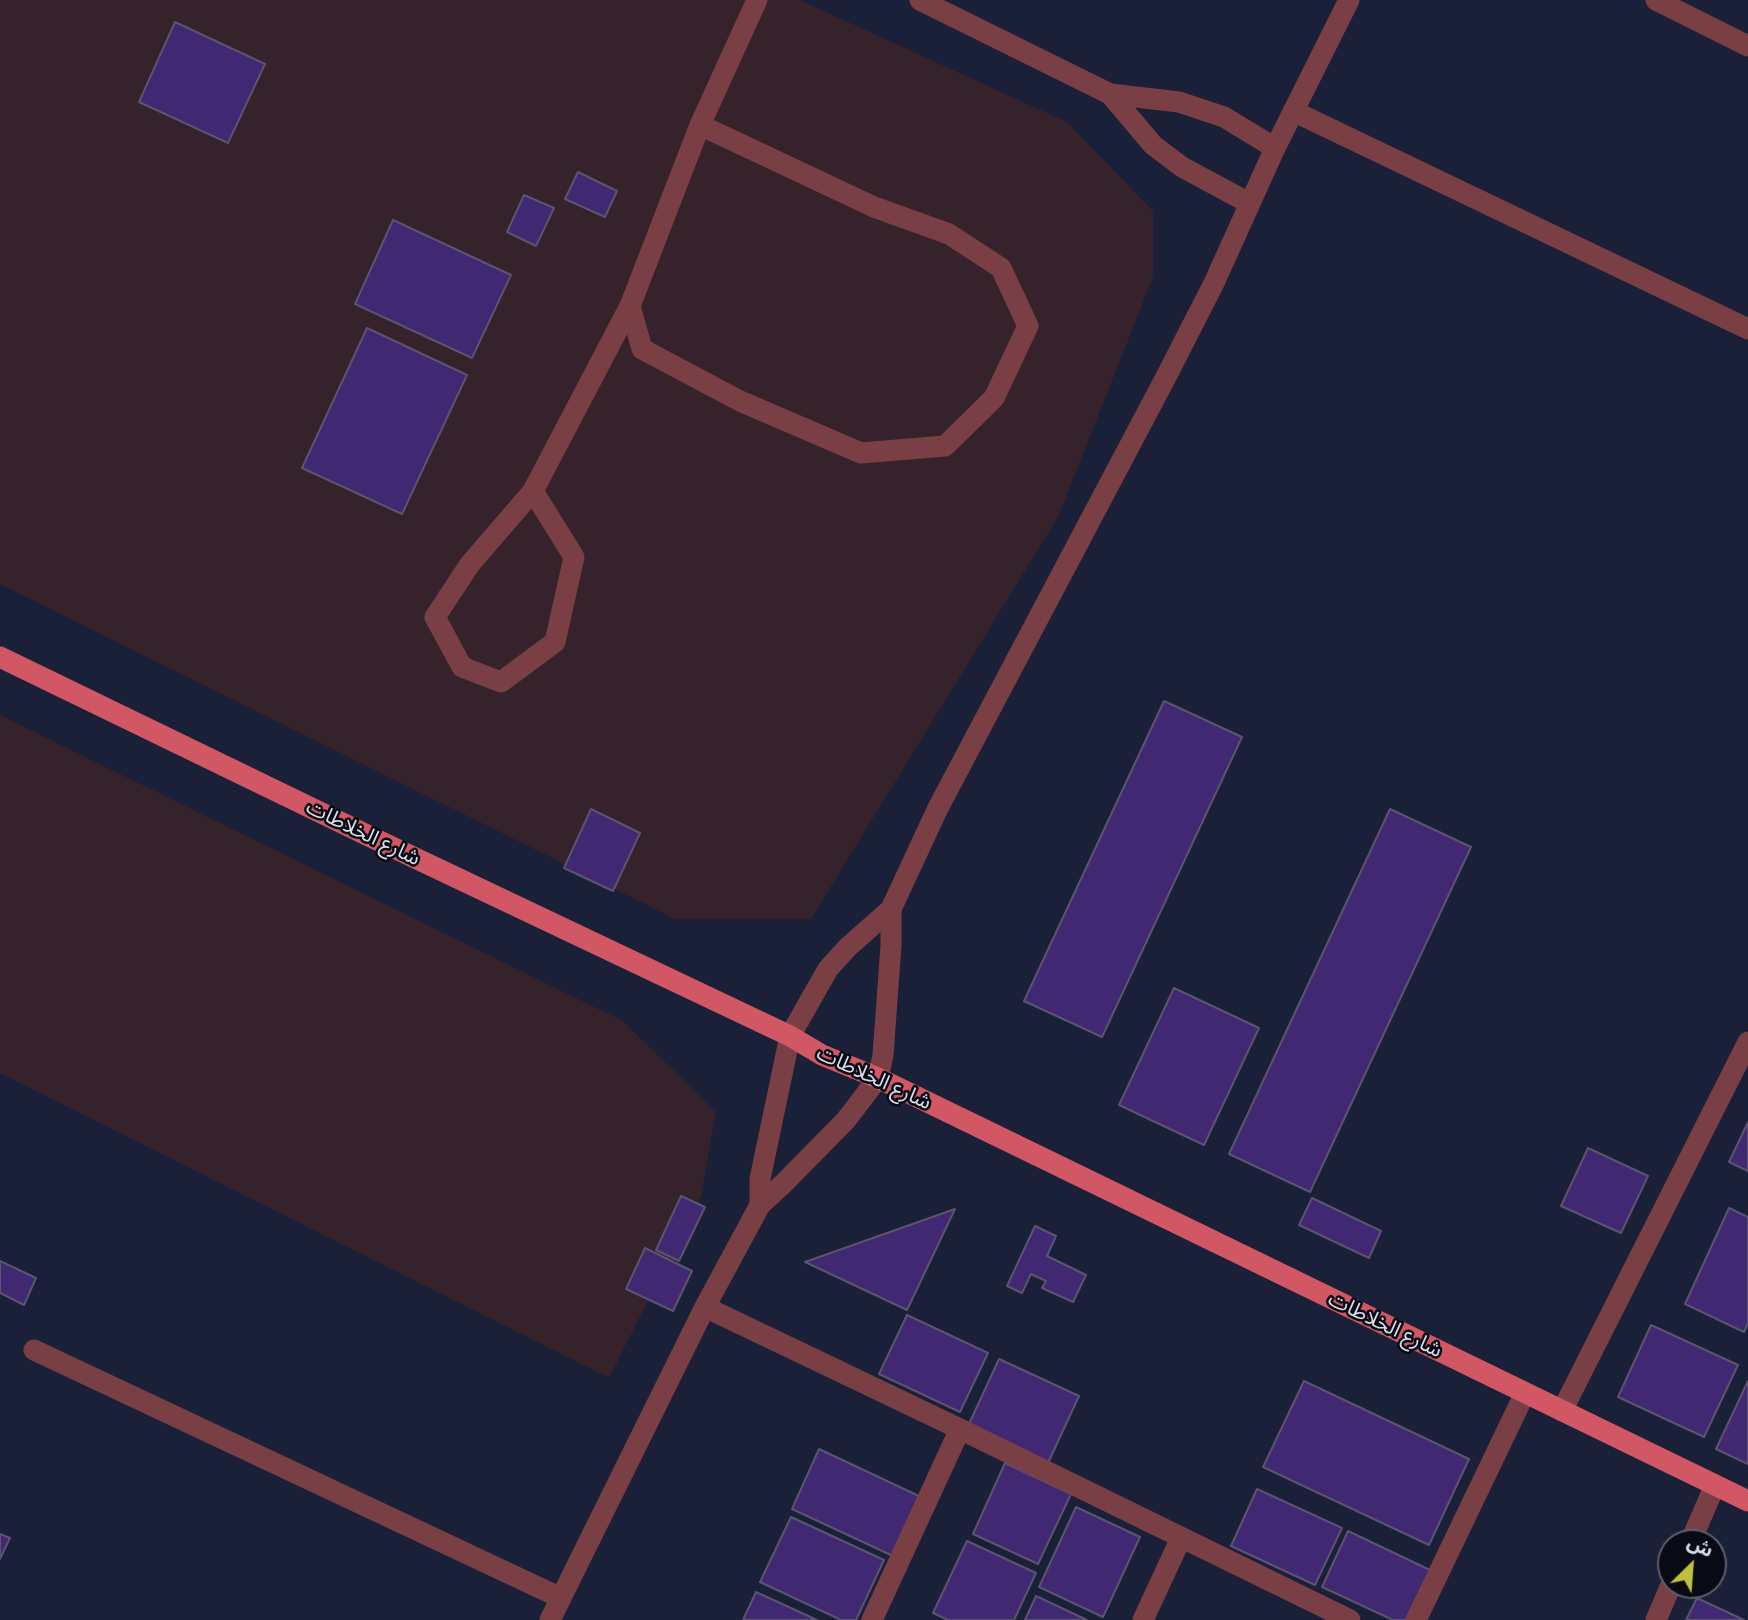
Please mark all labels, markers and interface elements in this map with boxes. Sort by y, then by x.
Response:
street label: شارع الخلاطات [302,795,424,871]
street label: شارع الخلاطات [813,1040,935,1116]
street label: شارع الخلاطات [1324,1287,1446,1363]
north arrow [1657,1529,1727,1599]
text: ش [1684,1530,1717,1562]

